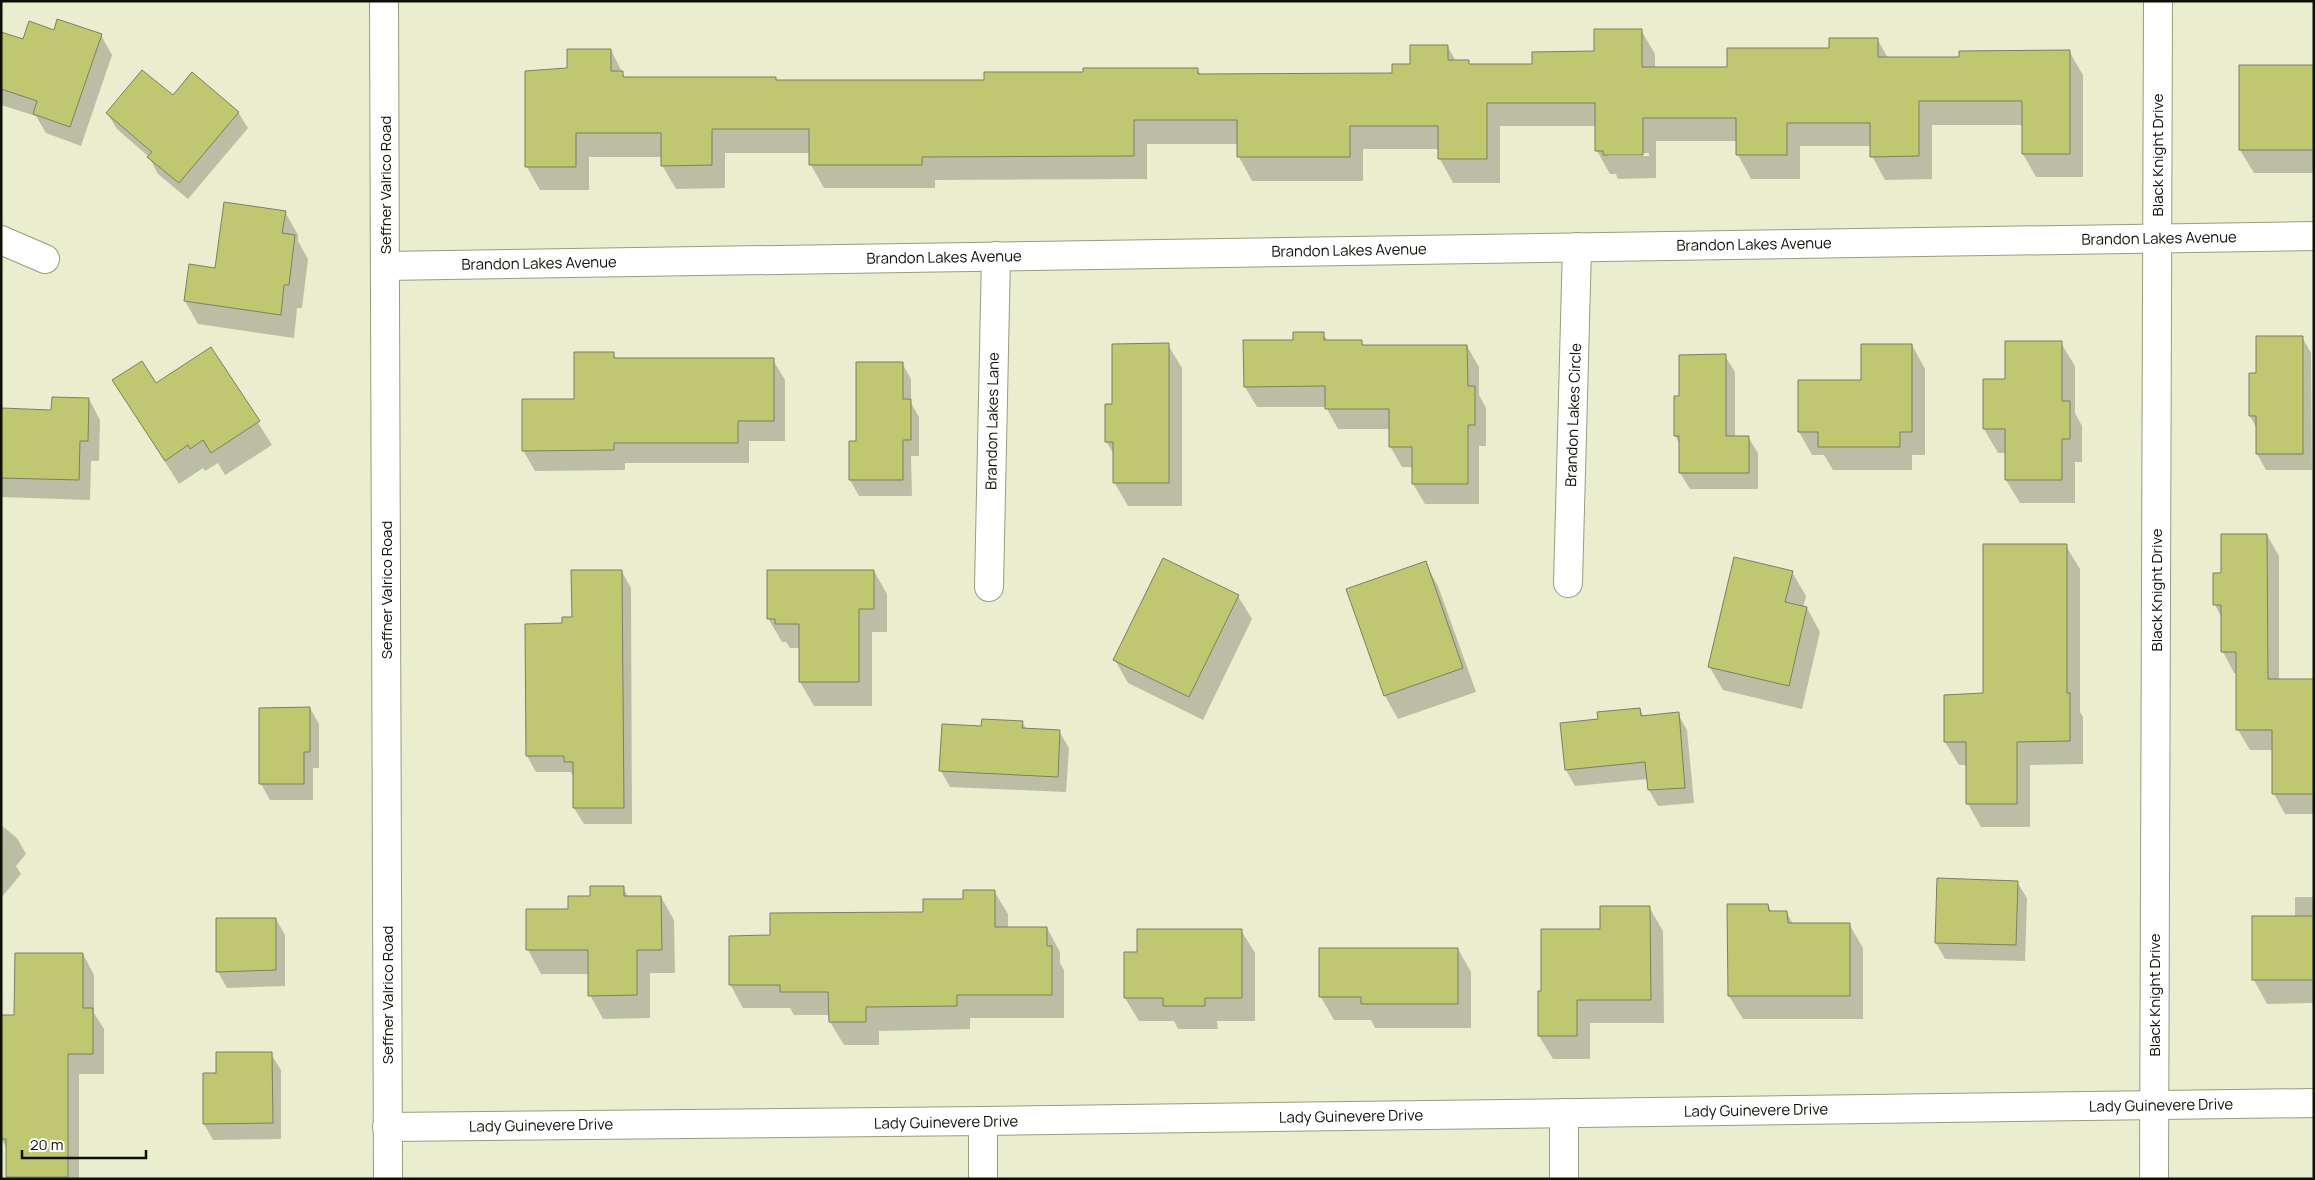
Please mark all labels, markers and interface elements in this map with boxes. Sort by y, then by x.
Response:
street label: Black Knight Drive [2147,93,2168,216]
street label: Seffner Valrico Road [375,116,396,254]
street label: Brandon Lakes Avenue [2081,226,2237,250]
street label: Brandon Lakes Avenue [1676,232,1832,256]
street label: Brandon Lakes Avenue [1271,238,1427,262]
street label: Brandon Lakes Avenue [866,245,1022,269]
street label: Brandon Lakes Avenue [461,251,617,275]
street label: Brandon Lakes Circle [1560,342,1586,487]
street label: Brandon Lakes Lane [980,352,1004,490]
street label: Seffner Valrico Road [376,521,397,659]
street label: Black Knight Drive [2146,528,2167,651]
street label: Seffner Valrico Road [377,926,398,1064]
street label: Black Knight Drive [2144,933,2165,1056]
street label: Lady Guinevere Drive [2089,1093,2234,1117]
street label: Lady Guinevere Drive [1684,1098,1829,1122]
street label: Lady Guinevere Drive [1279,1104,1424,1128]
street label: Lady Guinevere Drive [874,1110,1019,1134]
street label: Lady Guinevere Drive [469,1113,614,1137]
scale bar [22,1128,146,1160]
text: 20 m [30,1134,63,1155]

